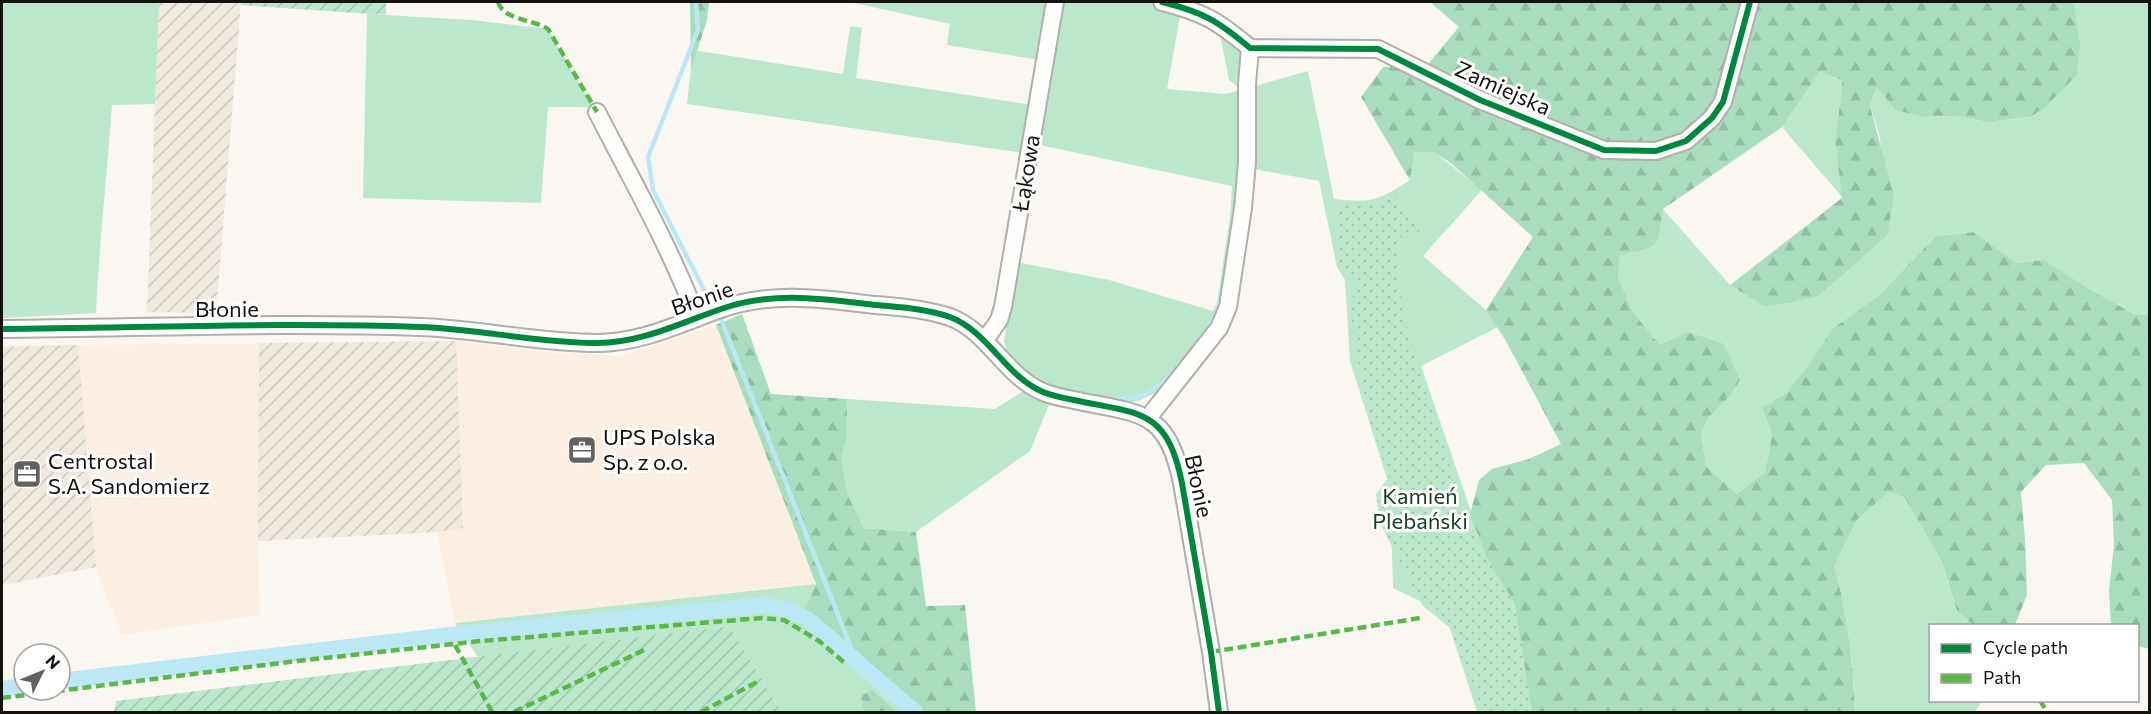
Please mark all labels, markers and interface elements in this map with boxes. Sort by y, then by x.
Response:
street label: Zamiejska [1451,55,1555,121]
street label: Łąkowa [1006,133,1045,214]
street label: Błonie [667,274,736,321]
street label: Błonie [195,295,259,322]
place label: UPS Polska Sp. z o.o. [603,423,716,475]
office icon: UPS Polska Sp. z o.o. [566,434,598,466]
place label: Centrostal S.A. Sandomierz [48,447,210,499]
street label: Błonie [1180,452,1219,520]
office icon: Centrostal S.A. Sandomierz [11,458,43,490]
park label: Kamień Plebański [1372,482,1468,534]
legend [1929,624,2139,702]
text: Cycle path [1983,636,2068,658]
north arrow [12,642,72,702]
text: N [42,651,64,672]
text: Path [1983,666,2021,688]

